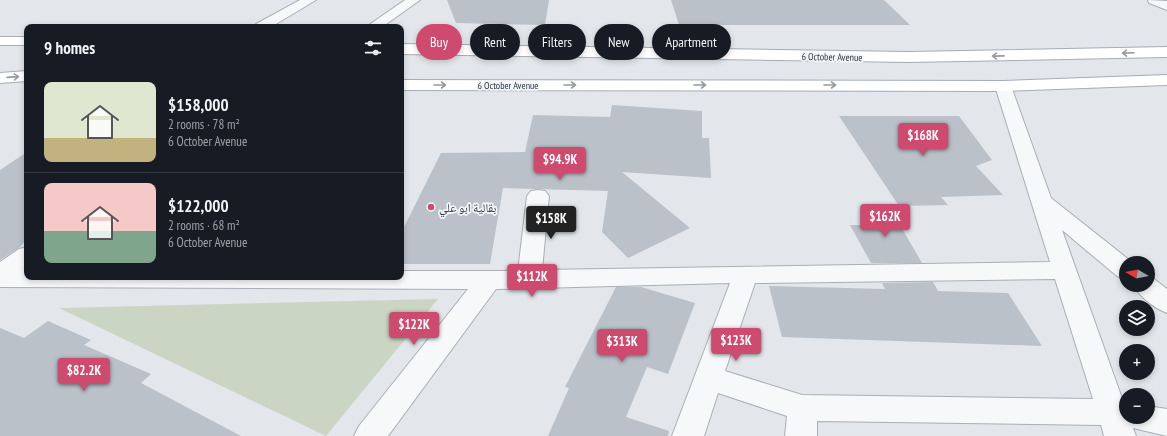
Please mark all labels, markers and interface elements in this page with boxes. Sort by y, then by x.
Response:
chip: Buy [416,24,462,60]
chip: Rent [470,24,520,60]
chip: Filters [528,24,586,60]
chip: New [594,24,644,60]
chip: Apartment [652,24,731,60]
text: 9 homes [44,37,95,59]
icon: filters [362,37,384,59]
one-way arrow [1122,49,1135,57]
street label: 6 October Avenue [801,50,863,64]
one-way arrow [992,52,1005,60]
one-way arrow [7,73,20,80]
street label: 6 October Avenue [477,79,539,92]
one-way arrow [433,81,446,89]
one-way arrow [563,81,576,89]
one-way arrow [693,81,706,89]
one-way arrow [823,81,836,89]
text: $158,000 [168,94,229,116]
icon: home [76,98,124,146]
text: 2 rooms · 78 m² [168,116,240,133]
pin: $168K [895,123,951,157]
text: $168K [907,127,939,144]
text: 6 October Avenue [168,133,247,150]
pin: $94.9K [527,147,593,181]
text: $94.9K [543,151,577,168]
text: $122,000 [168,195,229,217]
icon: home [76,199,124,247]
place label: بقالية ابو علي [439,200,496,218]
marker: بقالية ابو علي [426,202,436,212]
pin: $162K [857,204,913,238]
pin: $158K [523,206,579,240]
text: $162K [869,208,901,225]
text: $158K [535,210,567,227]
text: 2 rooms · 68 m² [168,217,240,234]
text: 6 October Avenue [168,234,247,251]
north arrow [1119,256,1155,292]
map controls [1119,256,1155,424]
pin: $112K [504,264,560,298]
text: $112K [516,268,548,285]
button: layers [1119,300,1155,336]
pin: $122K [386,312,442,346]
text: $122K [398,316,430,333]
pin: $123K [708,328,764,362]
pin: $313K [594,329,650,363]
text: $123K [720,332,752,349]
text: $313K [606,333,638,350]
button: + [1119,344,1155,380]
pin: $82.2K [51,358,117,392]
text: $82.2K [67,362,101,379]
button: − [1119,388,1155,424]

